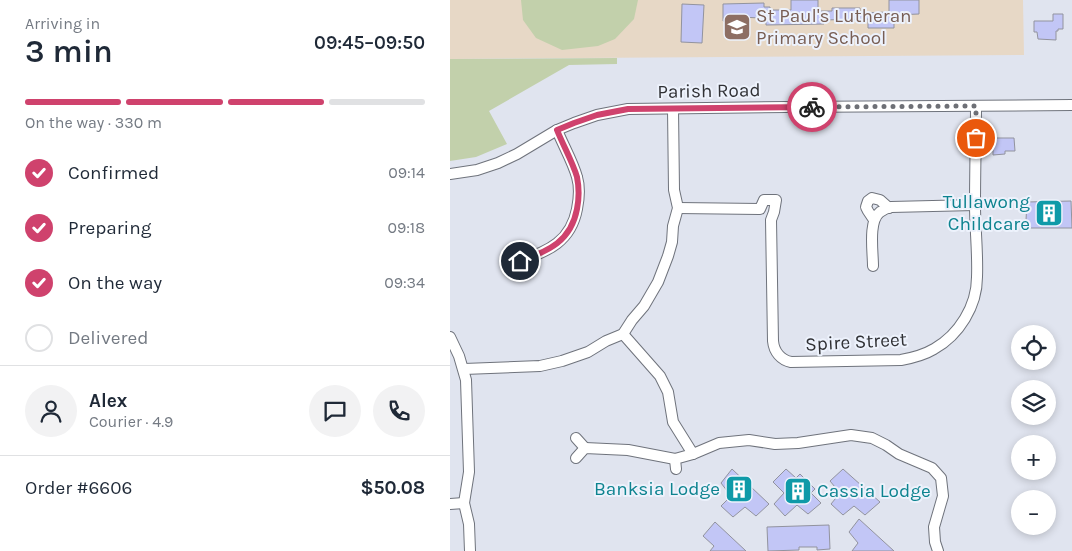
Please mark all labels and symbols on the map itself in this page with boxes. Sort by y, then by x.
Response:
place label: St Paul's Lutheran Primary School [756,5,912,49]
school or university icon: St Paul's Lutheran Primary School [722,12,752,42]
street label: Parish Road [657,79,761,103]
courier [787,82,837,132]
pin [955,117,997,159]
place label: Tullawong Childcare [943,191,1030,235]
building icon: Tullawong Childcare [1034,198,1064,228]
pin [499,240,541,282]
street label: Spire Street [805,328,907,356]
building icon: Banksia Lodge [724,474,754,504]
building icon: Cassia Lodge [783,476,813,506]
place label: Banksia Lodge [594,478,720,500]
place label: Cassia Lodge [817,480,931,502]

